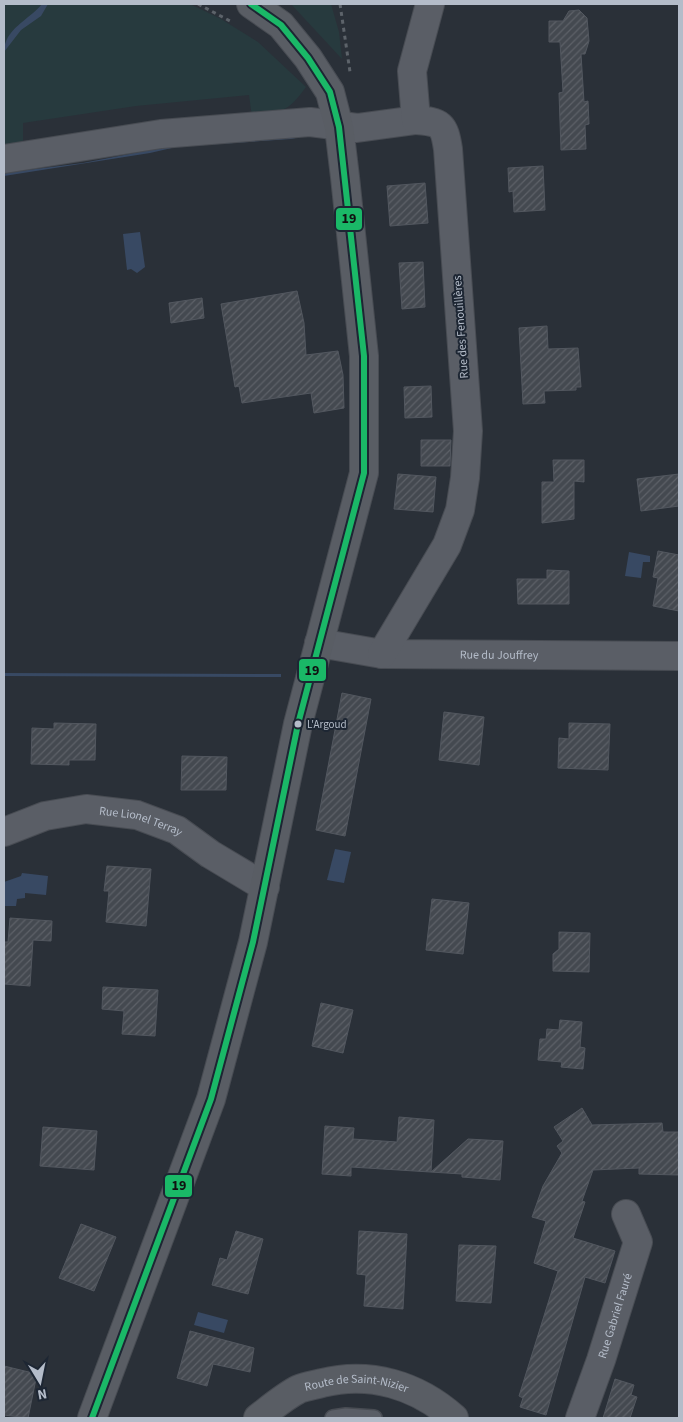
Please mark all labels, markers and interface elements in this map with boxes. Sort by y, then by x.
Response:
line badge: 19 [335,207,363,231]
text: 19 [342,209,356,229]
street label: Rue des Fenouillères [449,275,473,379]
street label: Rue du Jouffrey [460,646,539,664]
line badge: 19 [298,658,327,682]
text: 19 [305,661,319,681]
place label: L'Argoud [307,717,347,732]
marker: L'Argoud [293,719,303,729]
street label: Rue Lionel Terray [98,802,187,840]
line badge: 19 [164,1174,193,1198]
text: 19 [172,1176,186,1196]
street label: Rue Gabriel Fauré [594,1271,636,1361]
north arrow [15,1357,65,1407]
street label: Route de Saint-Nizier [303,1370,412,1397]
text: N [36,1383,48,1404]

